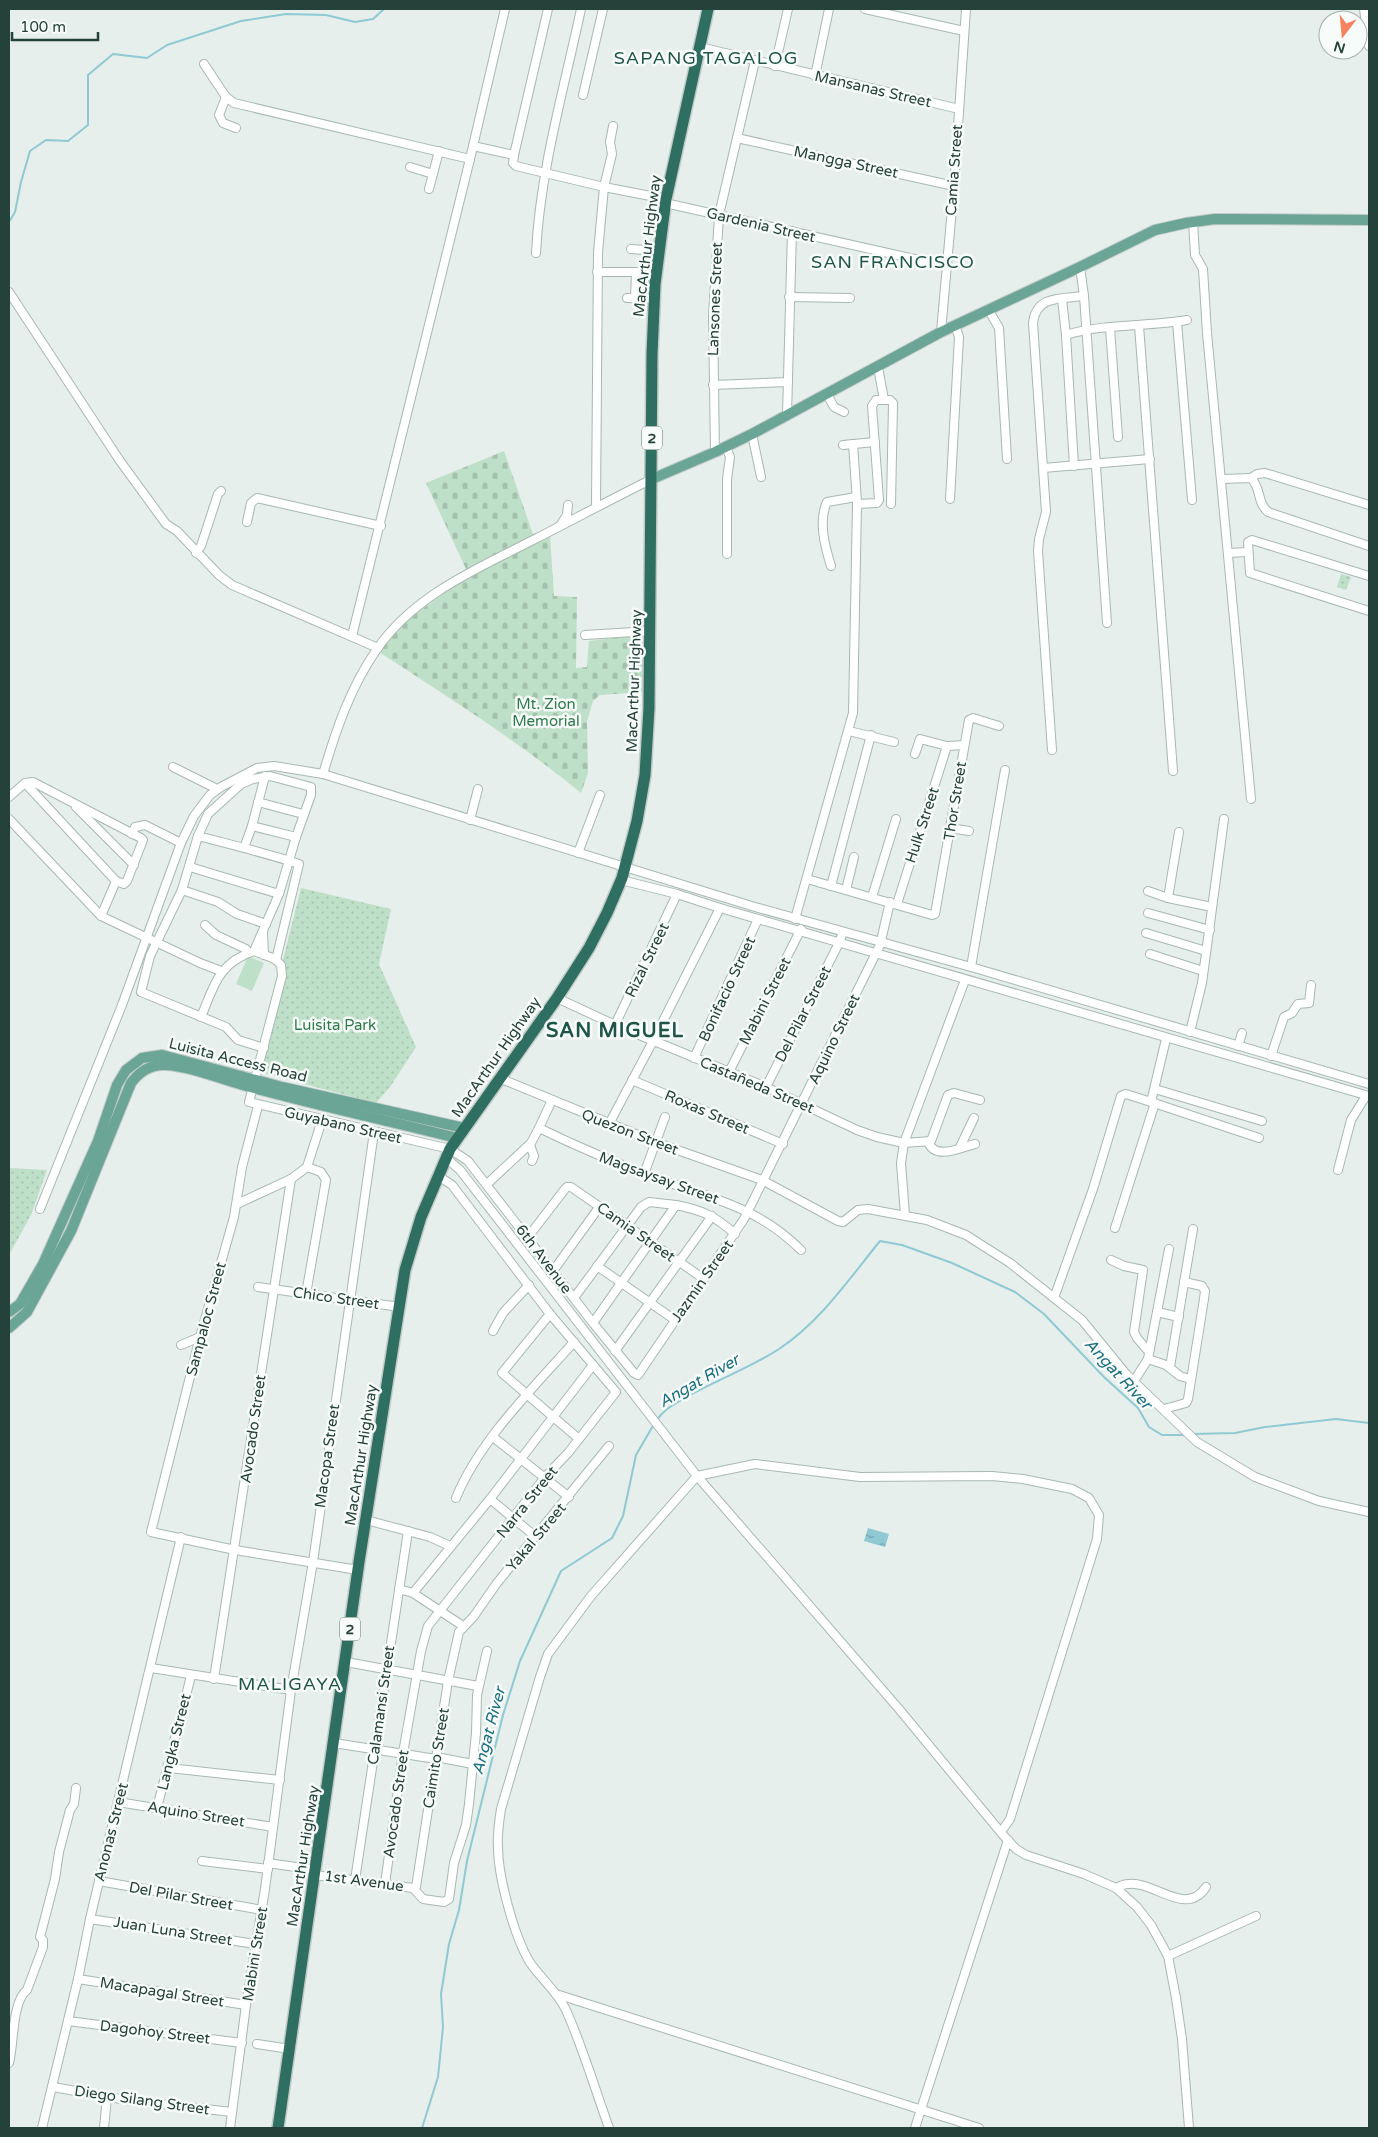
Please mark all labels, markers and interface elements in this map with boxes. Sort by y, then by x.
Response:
scale bar [12,10,99,42]
north arrow [1318,10,1368,60]
text: 100 m [20,18,66,36]
text: N [1332,37,1347,57]
district label: SAPANG TAGALOG [614,47,798,69]
street label: Mansanas Street [813,67,933,111]
street label: Camia Street [942,123,966,216]
street label: Mangga Street [792,142,900,182]
street label: MacArthur Highway [629,174,665,318]
street label: Gardenia Street [705,204,818,246]
street label: Lansones Street [704,241,726,356]
district label: SAN FRANCISCO [811,251,975,273]
road number: 2 [642,426,662,449]
street label: MacArthur Highway [623,609,645,753]
park label: Mt. Zion Memorial [512,695,580,730]
street label: Thor Street [940,760,970,842]
street label: Hulk Street [901,784,943,865]
street label: Rizal Street [621,919,673,1000]
street label: Bonifacio Street [695,933,759,1044]
street label: Mabini Street [735,954,795,1048]
street label: Del Pilar Street [771,963,835,1065]
street label: Aquino Street [804,991,864,1087]
street label: MacArthur Highway [448,993,544,1121]
park label: Luisita Park [294,1016,376,1034]
district label: SAN MIGUEL [546,1019,684,1043]
street label: Luisita Access Road [167,1034,309,1086]
street label: Castañeda Street [697,1053,817,1117]
street label: Roxas Street [662,1086,752,1138]
street label: Guyabano Street [283,1103,404,1147]
street label: Quezon Street [579,1105,681,1159]
street label: Magsaysay Street [597,1148,722,1208]
street label: Camia Street [593,1198,679,1266]
street label: 6th Avenue [512,1221,576,1297]
street label: Jazmin Street [667,1236,737,1326]
street label: Sampaloc Street [182,1260,230,1378]
street label: Chico Street [292,1283,381,1313]
water label: Angat River [1080,1334,1157,1415]
water label: Angat River [655,1349,744,1412]
street label: Avocado Street [236,1373,270,1484]
street label: MacArthur Highway [341,1383,381,1527]
street label: Macopa Street [311,1403,343,1509]
street label: Narra Street [493,1462,562,1542]
street label: Yakal Street [502,1499,570,1575]
road number: 2 [340,1618,360,1640]
street label: Calamansi Street [364,1644,398,1766]
district label: MALIGAYA [238,1673,342,1695]
water label: Angat River [468,1683,511,1777]
street label: Langka Street [153,1692,195,1792]
street label: Caimito Street [419,1706,453,1810]
street label: Avocado Street [379,1748,413,1859]
street label: Anonas Street [90,1781,132,1883]
street label: MacArthur Highway [283,1784,323,1928]
street label: Aquino Street [146,1797,246,1831]
street label: 1st Avenue [323,1867,405,1895]
street label: Del Pilar Street [127,1878,235,1914]
street label: Mabini Street [239,1905,271,2003]
street label: Juan Luna Street [112,1913,234,1949]
street label: Macapagal Street [99,1973,226,2011]
street label: Dagohoy Street [99,2016,212,2048]
street label: Diego Silang Street [73,2082,211,2118]

